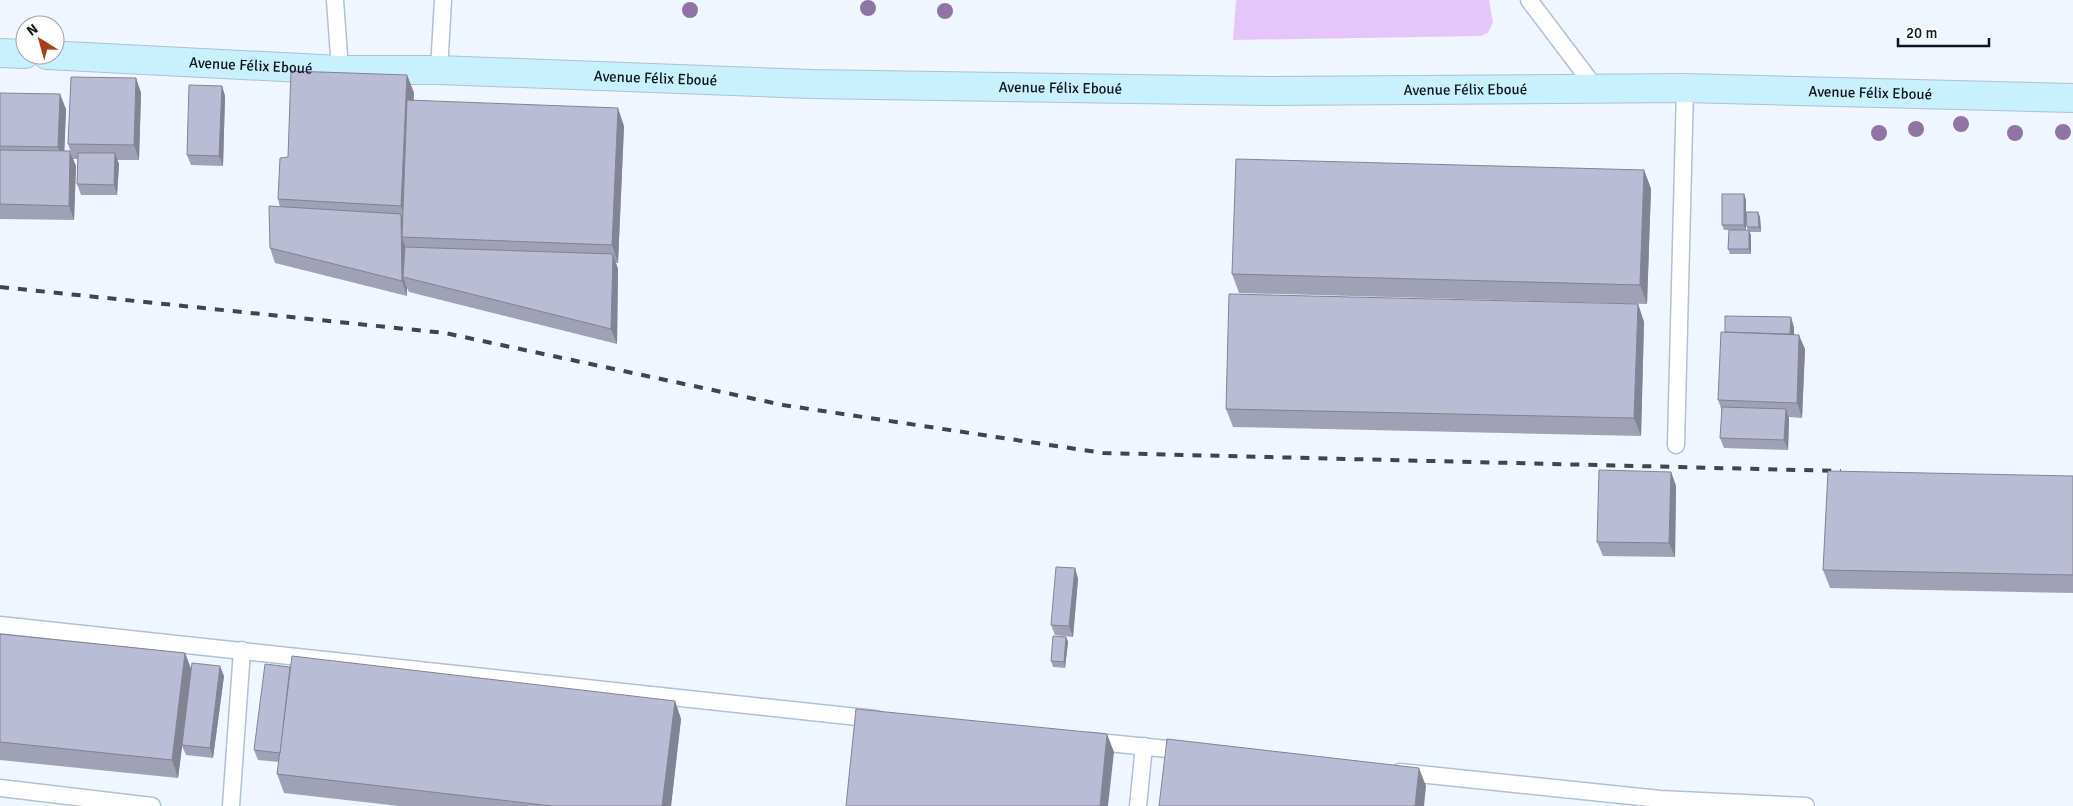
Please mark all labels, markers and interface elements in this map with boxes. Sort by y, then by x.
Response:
north arrow [15,15,65,65]
scale bar [1898,15,1989,47]
text: N [23,20,41,40]
text: 20 m [1906,24,1937,42]
street label: Avenue Félix Eboué [189,53,313,78]
street label: Avenue Félix Eboué [593,67,718,89]
street label: Avenue Félix Eboué [998,78,1122,98]
street label: Avenue Félix Eboué [1403,80,1527,99]
street label: Avenue Félix Eboué [1808,82,1932,103]

